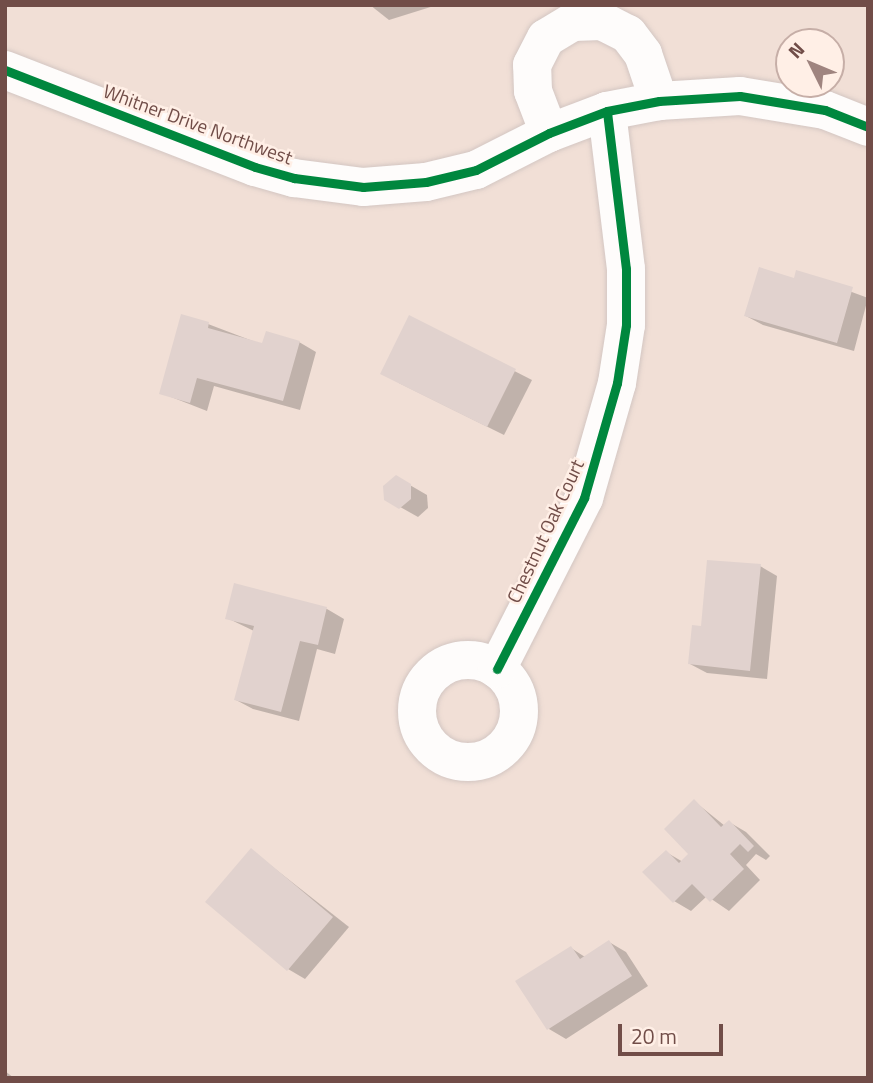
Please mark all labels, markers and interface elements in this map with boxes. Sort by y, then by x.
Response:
north arrow [775,28,845,98]
text: N [781,35,811,64]
street label: Whitner Drive Northwest [100,79,296,169]
street label: Chestnut Oak Court [502,456,588,606]
scale bar [621,1010,726,1054]
text: 20 m [631,1020,677,1052]

